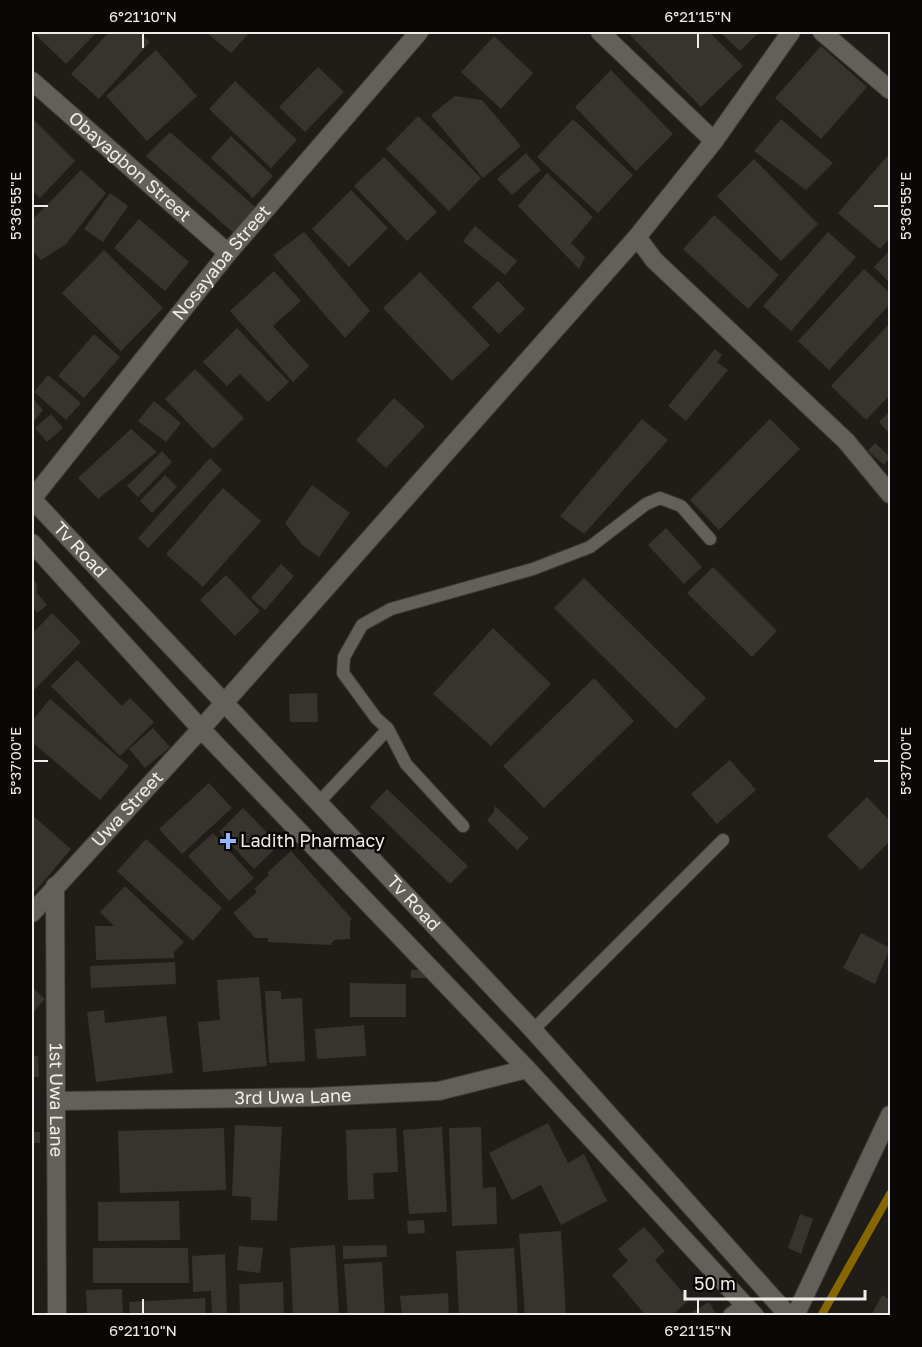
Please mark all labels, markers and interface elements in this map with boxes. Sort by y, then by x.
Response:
text: 6°21'10"N [109,7,177,25]
text: 6°21'15"N [664,7,732,25]
street label: Obayagbon Street [65,106,196,226]
text: 5°36'55"E [6,172,24,240]
text: 5°36'55"E [896,172,914,240]
street label: Nosayaba Street [167,200,275,324]
street label: Tv Road [49,517,112,582]
text: 5°37'00"E [6,727,24,795]
text: 5°37'00"E [896,727,914,795]
street label: Uwa Street [86,766,167,851]
place label: Ladith Pharmacy [240,829,385,851]
marker: Ladith Pharmacy [221,834,235,848]
street label: Tv Road [383,870,446,935]
street label: 1st Uwa Lane [46,1043,68,1157]
street label: 3rd Uwa Lane [234,1083,352,1108]
scale bar [685,1263,865,1301]
text: 50 m [694,1272,736,1294]
text: 6°21'10"N [109,1321,177,1339]
text: 6°21'15"N [664,1321,732,1339]

